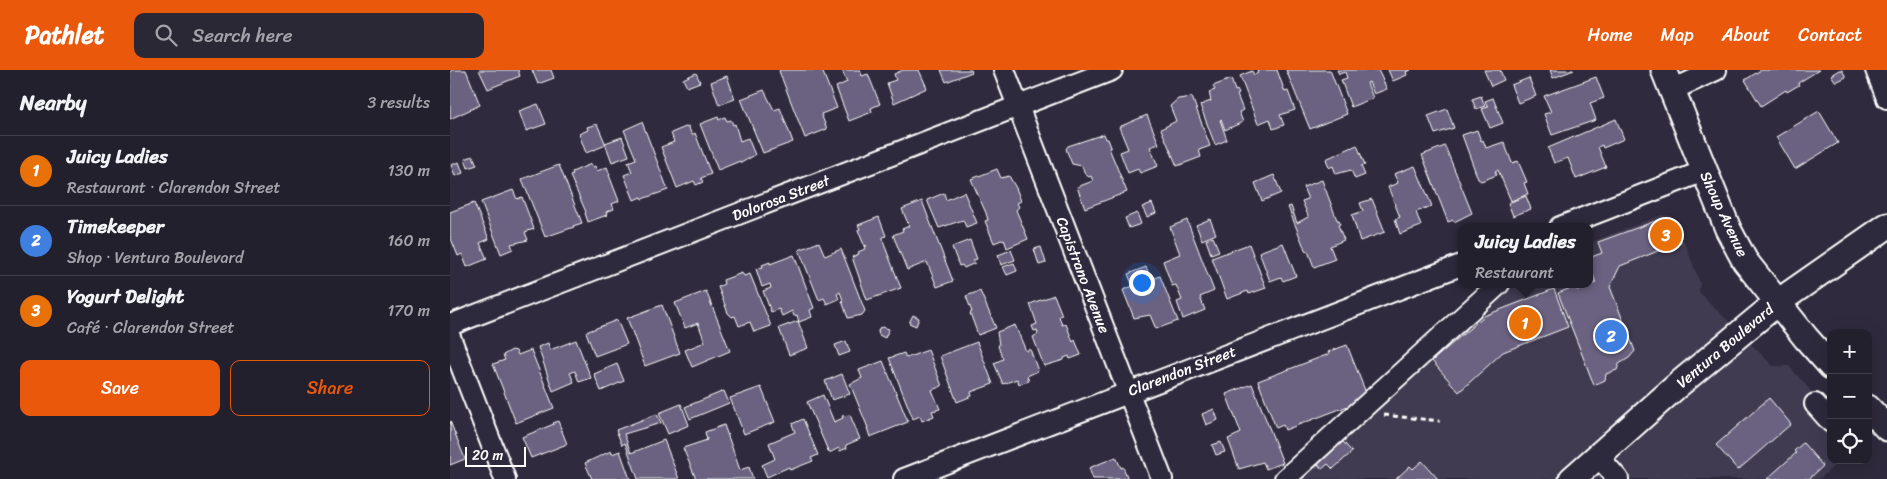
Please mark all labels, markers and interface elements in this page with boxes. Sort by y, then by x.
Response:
search box [134,13,484,58]
text: Pathlet [25,14,104,56]
text: Search here [192,19,292,52]
text: Home [1588,19,1633,51]
text: Map [1661,19,1694,51]
text: About [1722,19,1770,51]
text: Contact [1798,19,1862,51]
icon: search [152,21,180,49]
text: Nearby [20,84,86,122]
text: 3 results [367,88,430,117]
text: Juicy Ladies [67,140,168,173]
text: 1 [33,156,39,185]
text: 130 m [388,156,430,185]
street label: Dolorosa Street [728,167,835,229]
street label: Shoup Avenue [1693,167,1755,262]
text: Restaurant · Clarendon Street [67,173,280,202]
text: Timekeeper [67,210,164,243]
street label: Capistrano Avenue [1049,213,1117,338]
pin: 3 [1650,216,1682,254]
popup [1458,223,1593,288]
text: Juicy Ladies [1475,225,1576,258]
text: 2 [31,226,41,255]
text: 160 m [387,226,430,255]
text: Shop · Ventura Boulevard [67,243,244,272]
text: Restaurant [1475,258,1554,287]
your location [1129,270,1155,296]
text: Yogurt Delight [67,280,184,313]
text: 3 [32,296,40,325]
text: 170 m [387,296,430,325]
street label: Ventura Boulevard [1670,296,1780,395]
pin: 1 [1509,304,1541,342]
text: Café · Clarendon Street [67,313,235,342]
pin: 2 [1595,317,1627,355]
map controls [1827,329,1872,464]
button: + [1827,329,1872,374]
street label: Clarendon Street [1124,338,1240,404]
button: Save [20,360,220,416]
button: Share [230,360,430,416]
button: − [1827,374,1872,419]
button: locate [1827,419,1872,464]
text: 20 m [472,443,503,468]
scale bar [465,444,526,467]

